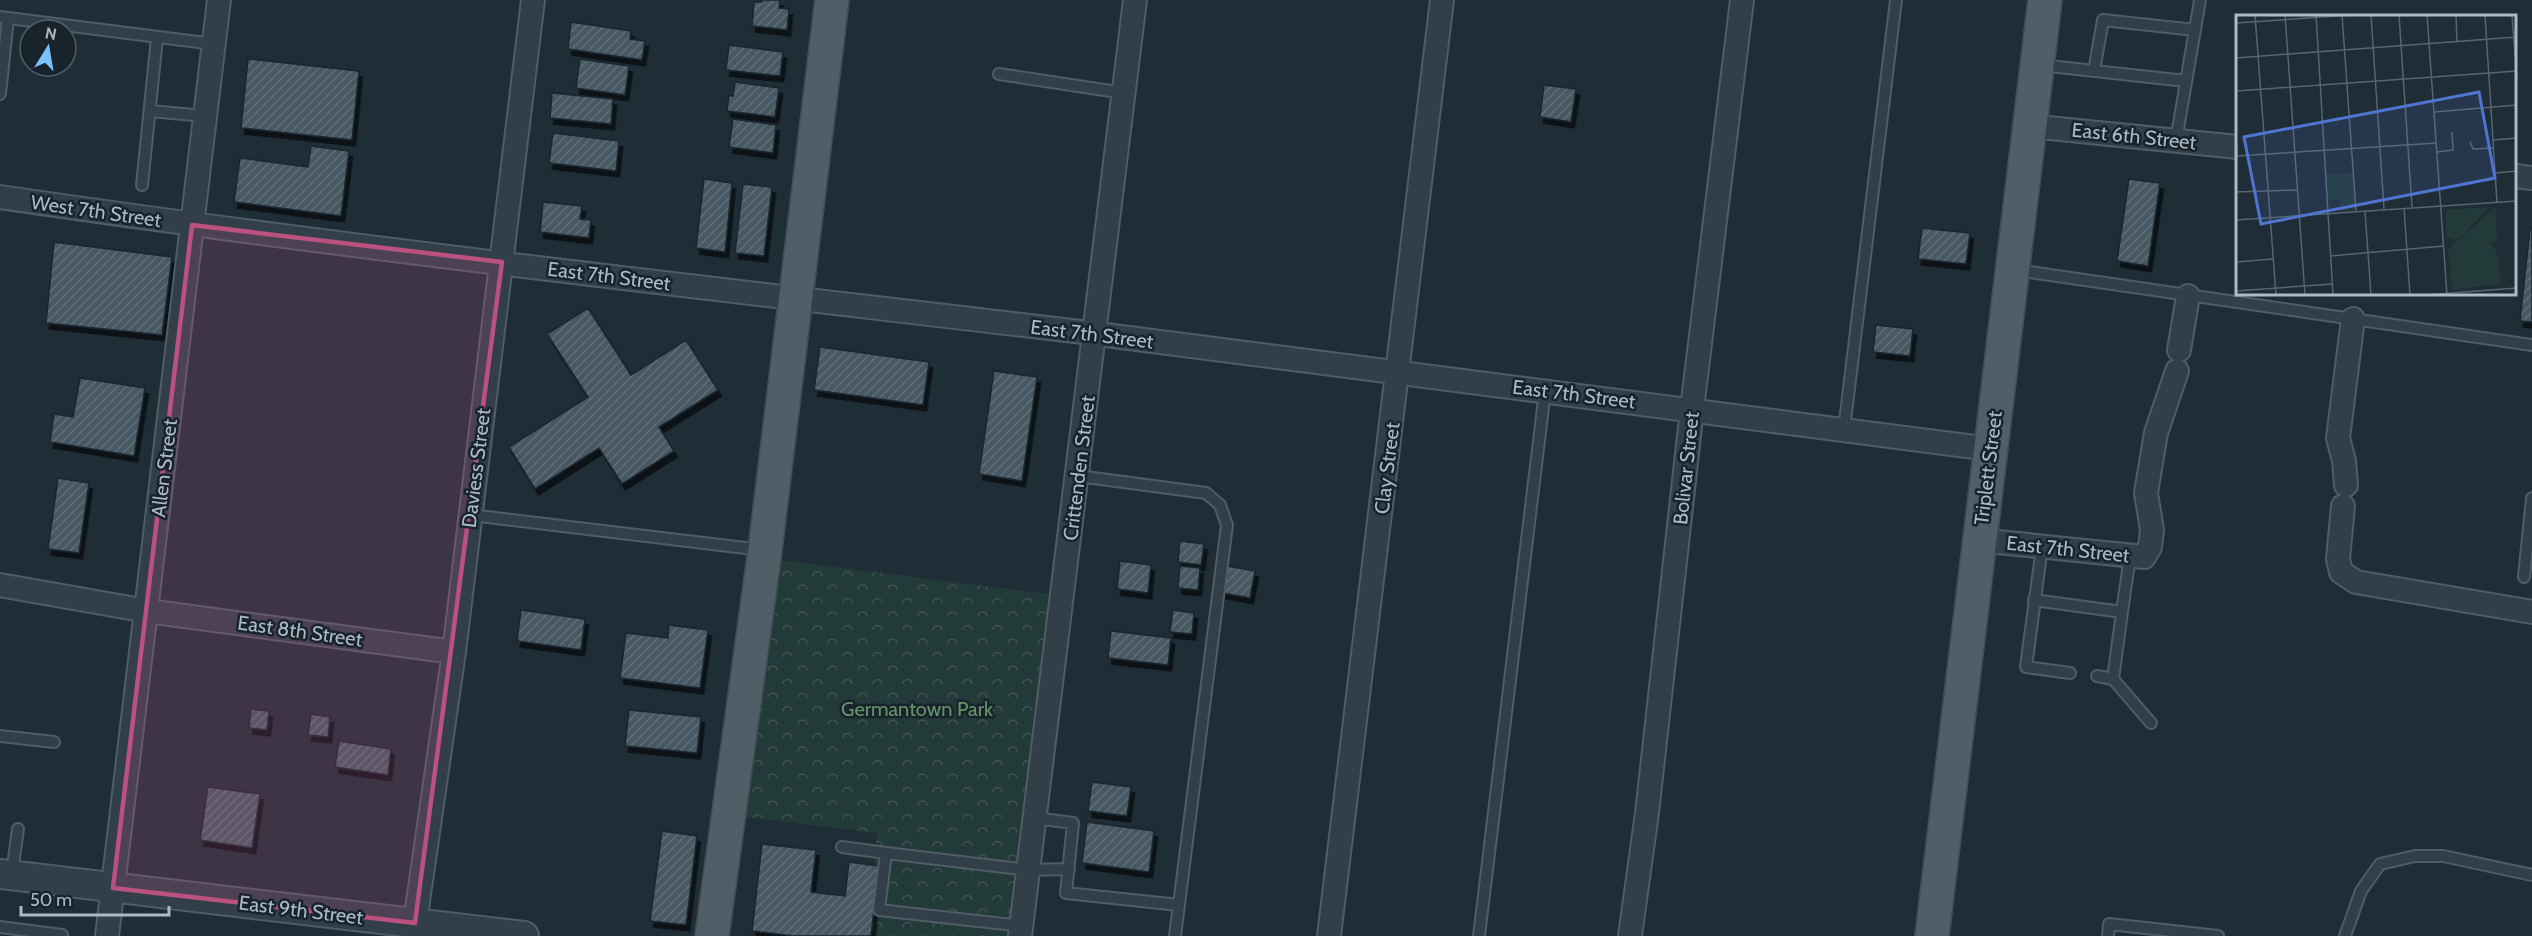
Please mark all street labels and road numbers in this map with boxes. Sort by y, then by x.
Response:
street label: East 6th Street [2071,118,2198,154]
street label: West 7th Street [29,190,163,232]
street label: East 7th Street [546,257,672,295]
street label: East 7th Street [1029,315,1155,353]
street label: East 7th Street [1511,375,1637,413]
street label: Crittenden Street [1058,394,1100,542]
street label: Daviess Street [457,407,495,529]
street label: Triplett Street [1969,409,2007,526]
street label: Bolivar Street [1668,410,1704,526]
street label: Allen Street [146,417,182,519]
street label: Clay Street [1369,421,1405,515]
street label: East 7th Street [2005,531,2131,567]
street label: East 8th Street [236,610,364,652]
street label: East 9th Street [237,890,365,930]

